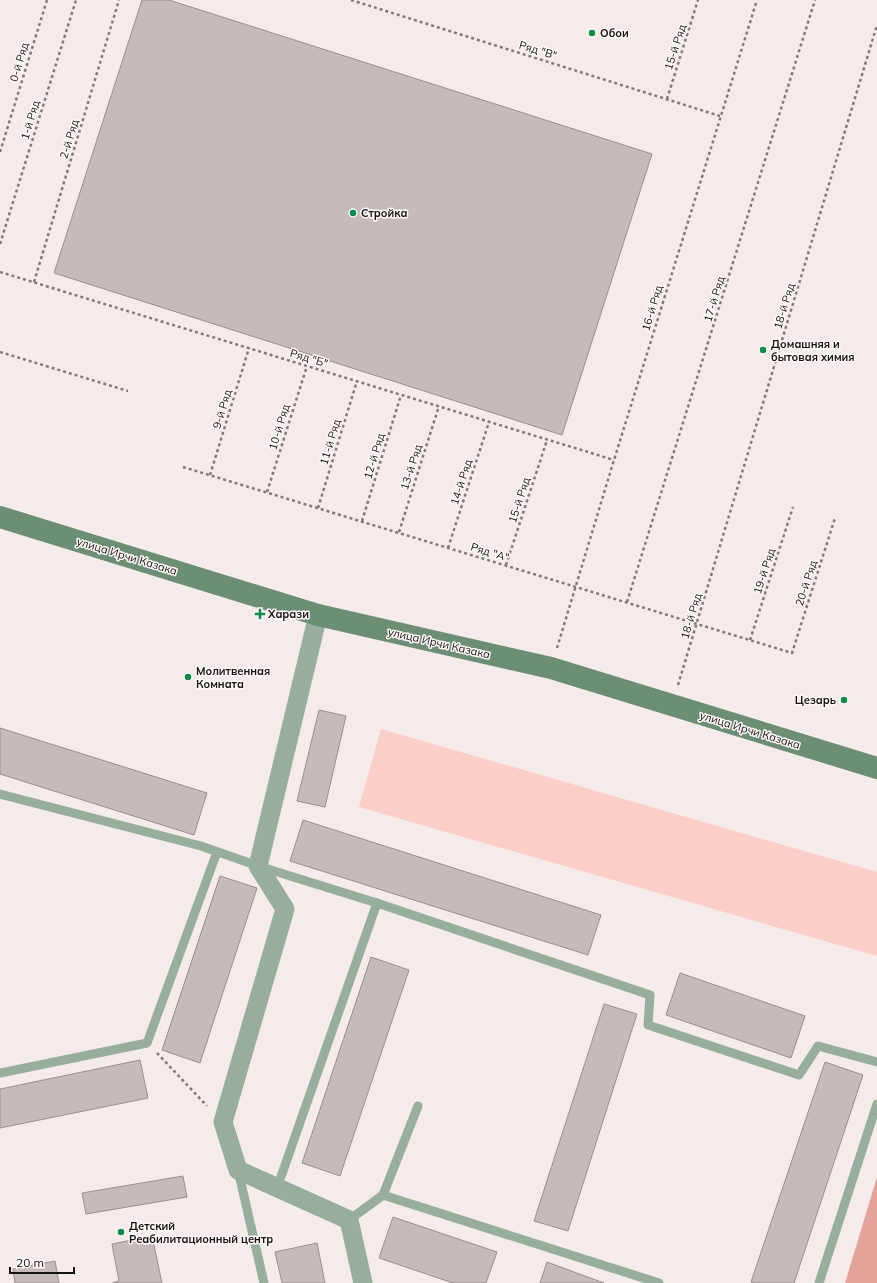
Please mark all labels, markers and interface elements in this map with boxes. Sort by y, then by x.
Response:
street label: 15-й Ряд [661,22,689,72]
place label: Обои [600,26,629,40]
marker: Обои [587,28,597,38]
street label: Ряд "В" [517,38,559,62]
street label: 0-й Ряд [6,40,32,83]
street label: 1-й Ряд [17,98,43,141]
street label: 2-й Ряд [56,117,82,160]
place label: Стройка [361,206,408,220]
marker: Стройка [348,208,358,218]
street label: 17-й Ряд [700,274,728,324]
street label: 18-й Ряд [770,281,798,331]
street label: 16-й Ряд [638,283,666,333]
place label: Домашняя и бытовая химия [771,337,855,364]
marker: Домашняя и бытовая химия [758,345,768,355]
street label: Ряд "Б" [288,346,330,370]
street label: 9-й Ряд [209,387,235,430]
street label: 10-й Ряд [265,402,293,452]
street label: 11-й Ряд [316,417,344,467]
street label: 12-й Ряд [360,431,388,481]
street label: 13-й Ряд [397,442,425,492]
street label: 14-й Ряд [447,457,475,507]
street label: 15-й Ряд [505,475,533,525]
street label: улица Ирчи Казака [75,534,179,578]
street label: Ряд "А" [469,540,511,564]
street label: 19-й Ряд [750,546,778,596]
street label: 20-й Ряд [792,558,820,608]
street label: 18-й Ряд [677,591,705,641]
place label: Харази [267,607,309,621]
marker: Харази [255,609,265,619]
street label: улица Ирчи Казака [387,624,491,662]
place label: Молитвенная Комната [196,664,270,691]
marker: Молитвенная Комната [183,672,193,682]
place label: Цезарь [795,693,836,707]
marker: Цезарь [839,695,849,705]
street label: улица Ирчи Казака [698,708,802,752]
place label: Детский Реабилитационный центр [129,1219,273,1246]
marker: Детский Реабилитационный центр [116,1227,126,1237]
scale bar [10,1249,74,1275]
text: 20 m [16,1255,44,1270]

